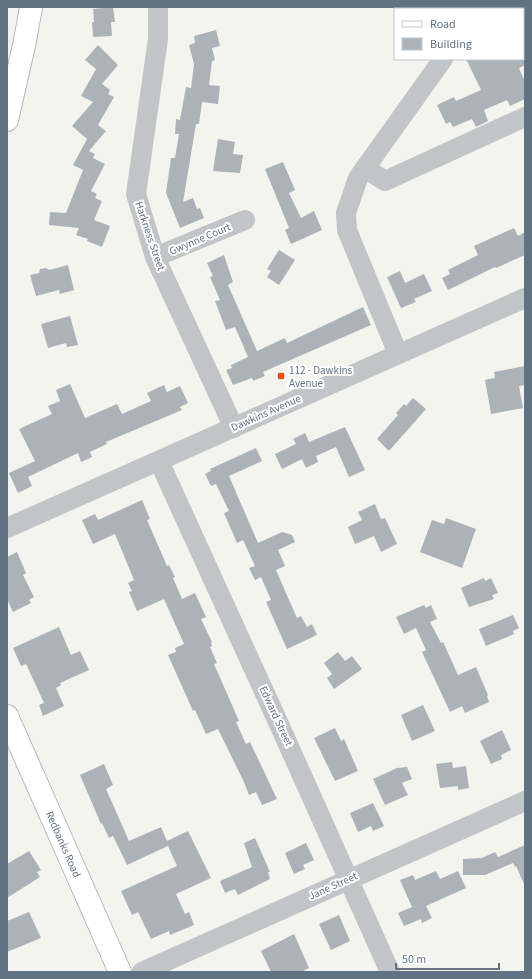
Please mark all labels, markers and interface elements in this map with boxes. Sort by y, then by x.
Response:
legend [394,8,524,60]
text: Road [430,16,456,33]
text: Building [430,36,472,53]
street label: Harkness Street [131,199,169,273]
street label: Gwynne Court [167,219,233,259]
place label: 112 - Dawkins Avenue [289,363,353,391]
marker: 112 - Dawkins Avenue [276,371,286,381]
street label: Dawkins Avenue [229,391,304,435]
street label: Edward Street [256,684,297,749]
street label: Redbanks Road [42,809,85,880]
street label: Jane Street [306,868,360,903]
scale bar [396,945,499,971]
text: 50 m [402,951,426,968]

